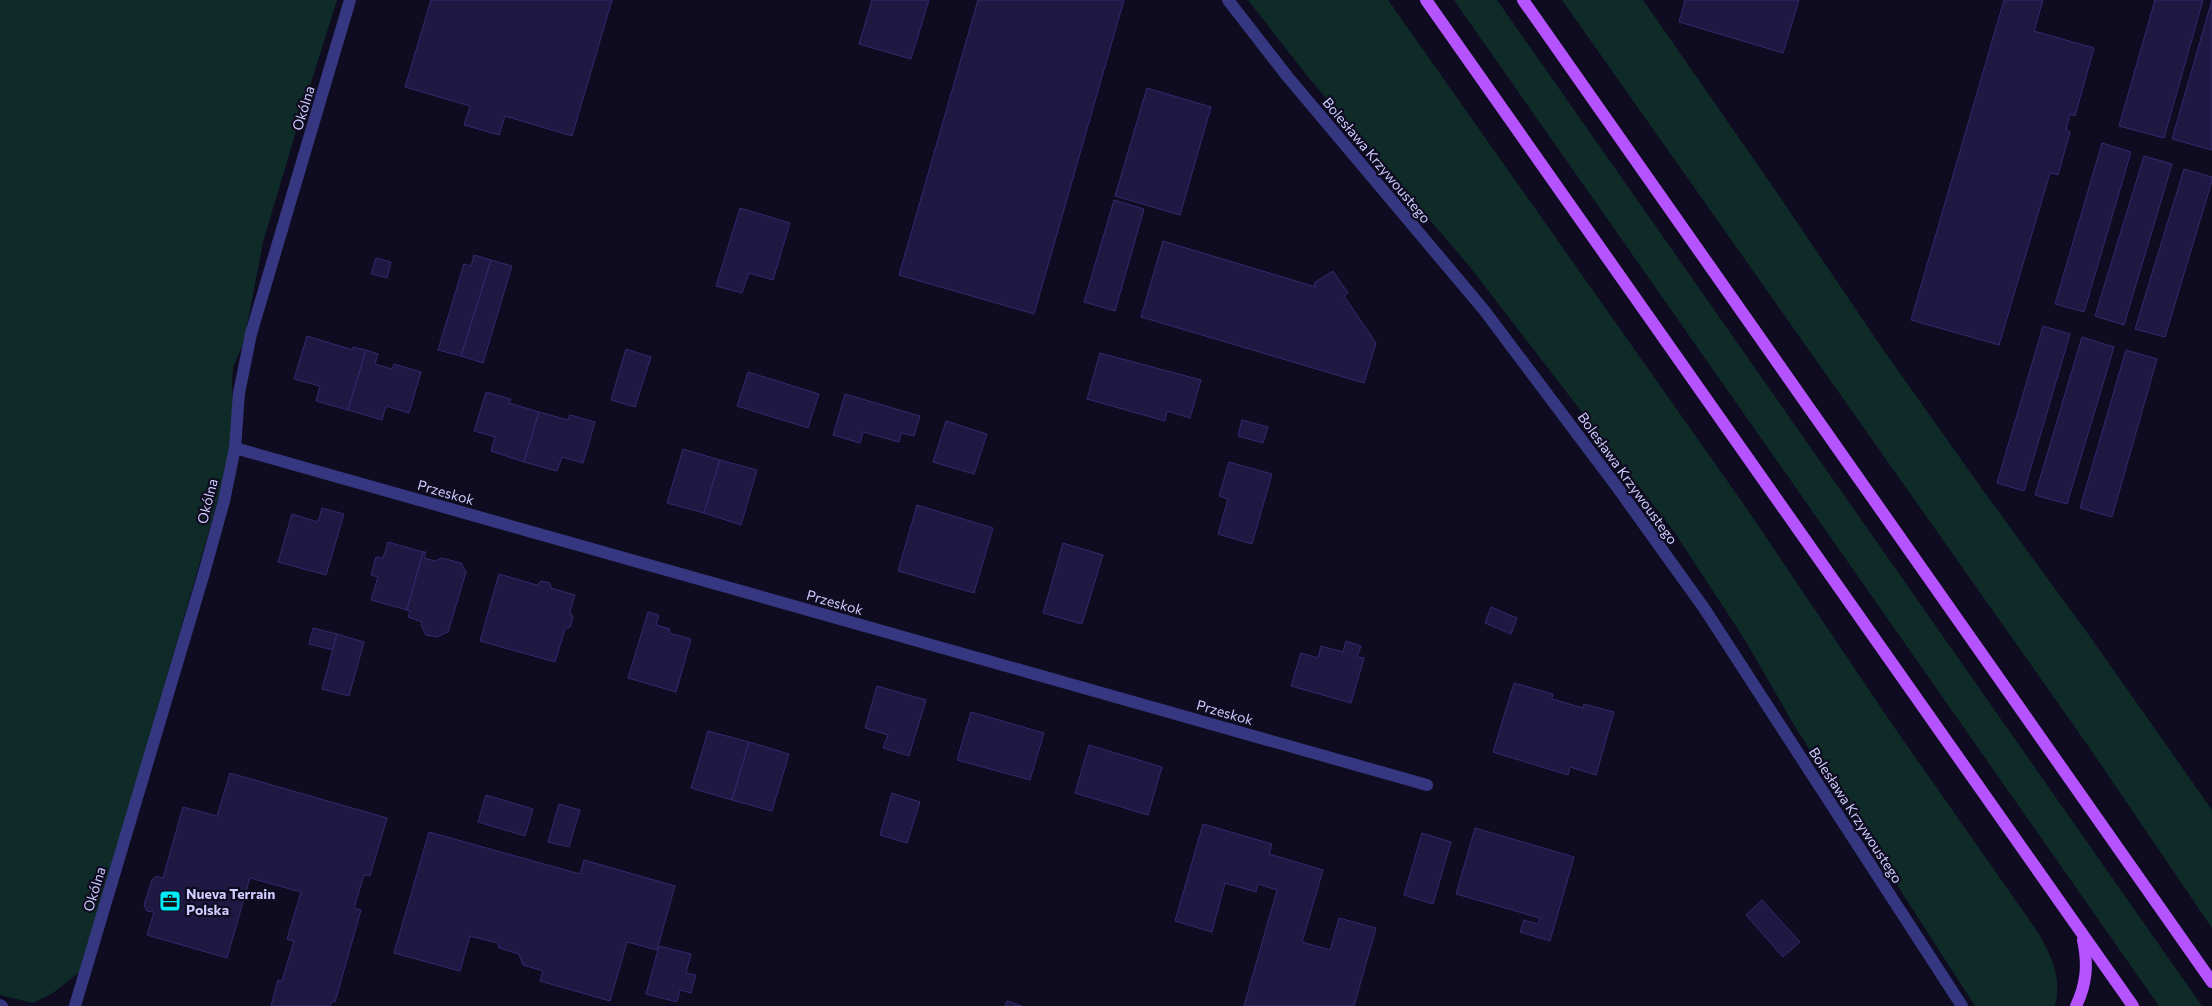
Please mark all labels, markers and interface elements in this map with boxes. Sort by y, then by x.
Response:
street label: Okólna [288,84,318,132]
street label: Bolesława Krzywoustego [1319,94,1435,226]
street label: Bolesława Krzywoustego [1574,409,1682,547]
street label: Przeskok [416,476,477,508]
street label: Okólna [193,477,221,525]
street label: Przeskok [805,586,866,618]
street label: Przeskok [1195,696,1256,728]
street label: Bolesława Krzywoustego [1806,744,1906,886]
street label: Okólna [79,865,109,913]
place label: Nueva Terrain Polska [186,885,275,918]
office icon: Nueva Terrain Polska [158,889,182,913]

